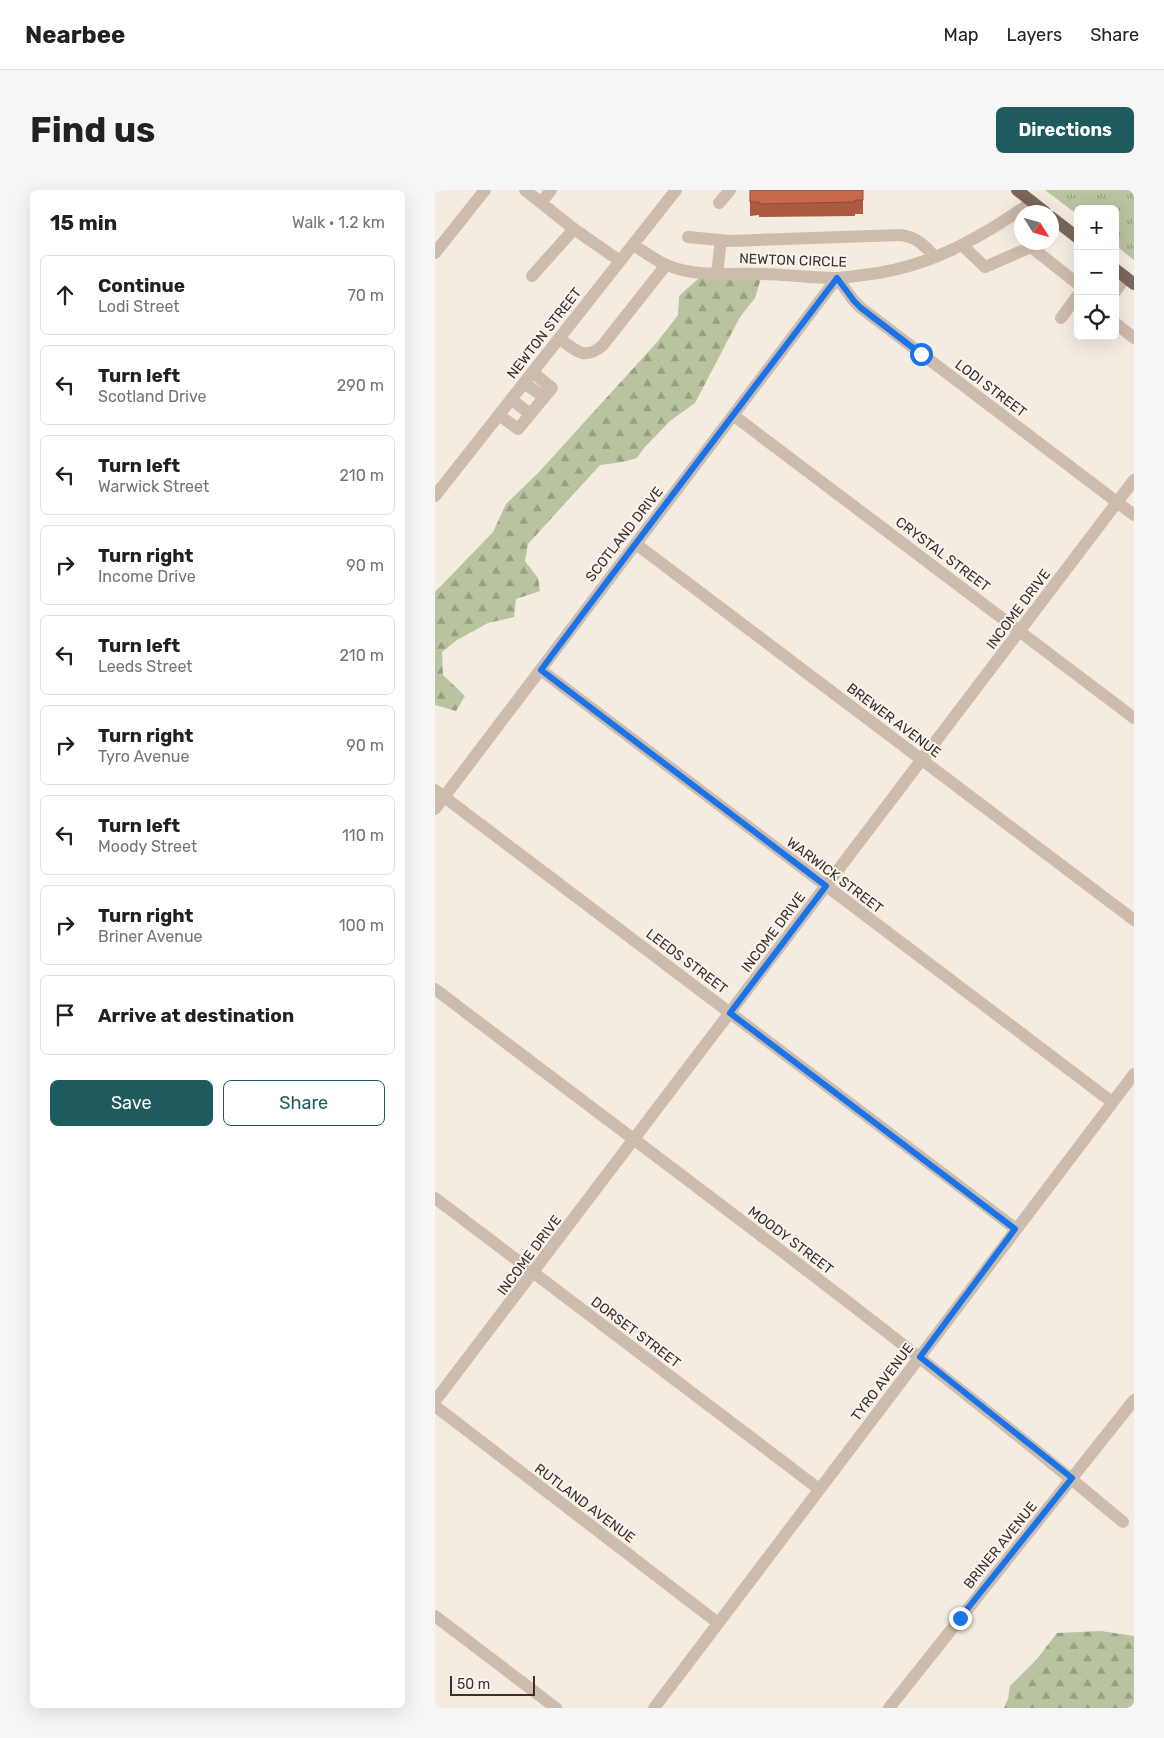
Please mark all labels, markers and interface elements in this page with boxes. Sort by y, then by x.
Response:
text: Nearbee [25,21,125,49]
text: Map [944,24,979,46]
text: Layers [1007,24,1062,46]
text: Share [1090,24,1139,46]
button: Directions [996,107,1134,153]
text: Find us [30,109,155,151]
north arrow [1014,205,1059,250]
map controls [1074,205,1119,340]
button: + [1074,205,1119,250]
text: 15 min [50,210,117,235]
text: Walk · 1.2 km [292,213,385,232]
street label: NEWTON CIRCLE [739,250,847,271]
button: − [1074,250,1119,295]
text: Continue [98,274,185,297]
icon: ahead [51,281,79,309]
street label: NEWTON STREET [504,284,585,382]
text: 70 m [347,286,384,305]
button: locate [1074,295,1119,340]
text: Lodi Street [98,297,180,316]
route start [910,343,933,366]
street label: LODI STREET [952,356,1030,421]
text: Turn left [98,364,180,387]
icon: left [51,371,79,399]
text: 290 m [337,376,384,395]
text: Scotland Drive [98,387,207,406]
text: Turn left [98,454,180,477]
icon: left [51,461,79,489]
text: 210 m [339,466,384,485]
text: Warwick Street [98,477,209,496]
street label: SCOTLAND DRIVE [582,483,667,585]
street label: CRYSTAL STREET [892,513,993,595]
text: Turn right [98,544,193,567]
icon: right [51,551,79,579]
text: 90 m [346,556,384,575]
street label: INCOME DRIVE [983,566,1054,653]
text: Income Drive [98,567,196,586]
text: Turn left [98,634,180,657]
icon: left [51,641,79,669]
text: 210 m [339,646,384,665]
text: Leeds Street [98,657,193,676]
street label: BREWER AVENUE [843,680,944,761]
text: Turn right [98,724,193,747]
icon: right [51,731,79,759]
text: 90 m [346,736,384,755]
text: Tyro Avenue [98,747,189,766]
text: Turn left [98,814,180,837]
icon: left [51,821,79,849]
text: 110 m [342,826,384,845]
street label: WARWICK STREET [783,834,886,917]
text: Moody Street [98,837,197,856]
street label: INCOME DRIVE [738,889,809,976]
text: Turn right [98,904,193,927]
icon: right [51,911,79,939]
text: 100 m [339,916,384,935]
street label: LEEDS STREET [643,925,731,998]
text: Briner Avenue [98,927,203,946]
icon: arrive [51,1001,79,1029]
text: Arrive at destination [98,1004,294,1027]
button: Save [50,1080,213,1126]
button: Share [223,1080,385,1126]
street label: MOODY STREET [745,1203,837,1278]
street label: INCOME DRIVE [494,1212,565,1299]
street label: DORSET STREET [588,1293,684,1372]
street label: TYRO AVENUE [848,1340,917,1425]
street label: RUTLAND AVENUE [531,1460,638,1547]
street label: BRINER AVENUE [960,1498,1041,1592]
route end [949,1607,972,1630]
scale bar [450,1673,535,1696]
text: 50 m [457,1676,490,1693]

